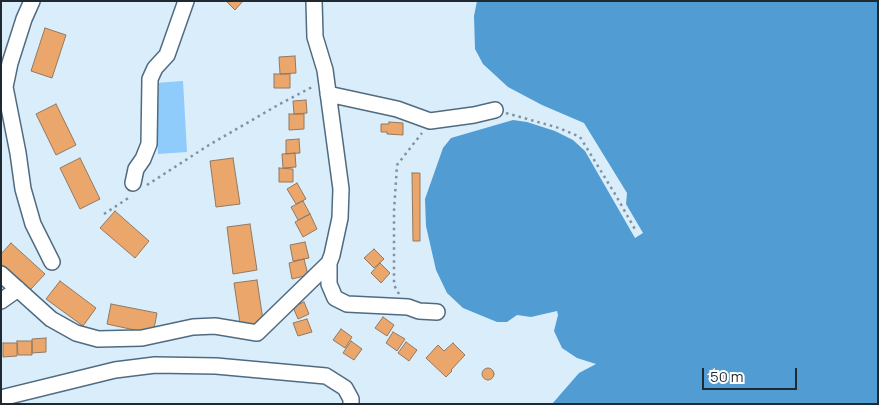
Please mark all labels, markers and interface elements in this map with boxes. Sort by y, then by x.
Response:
scale bar [704,358,799,390]
text: 50 m [710,366,744,387]

